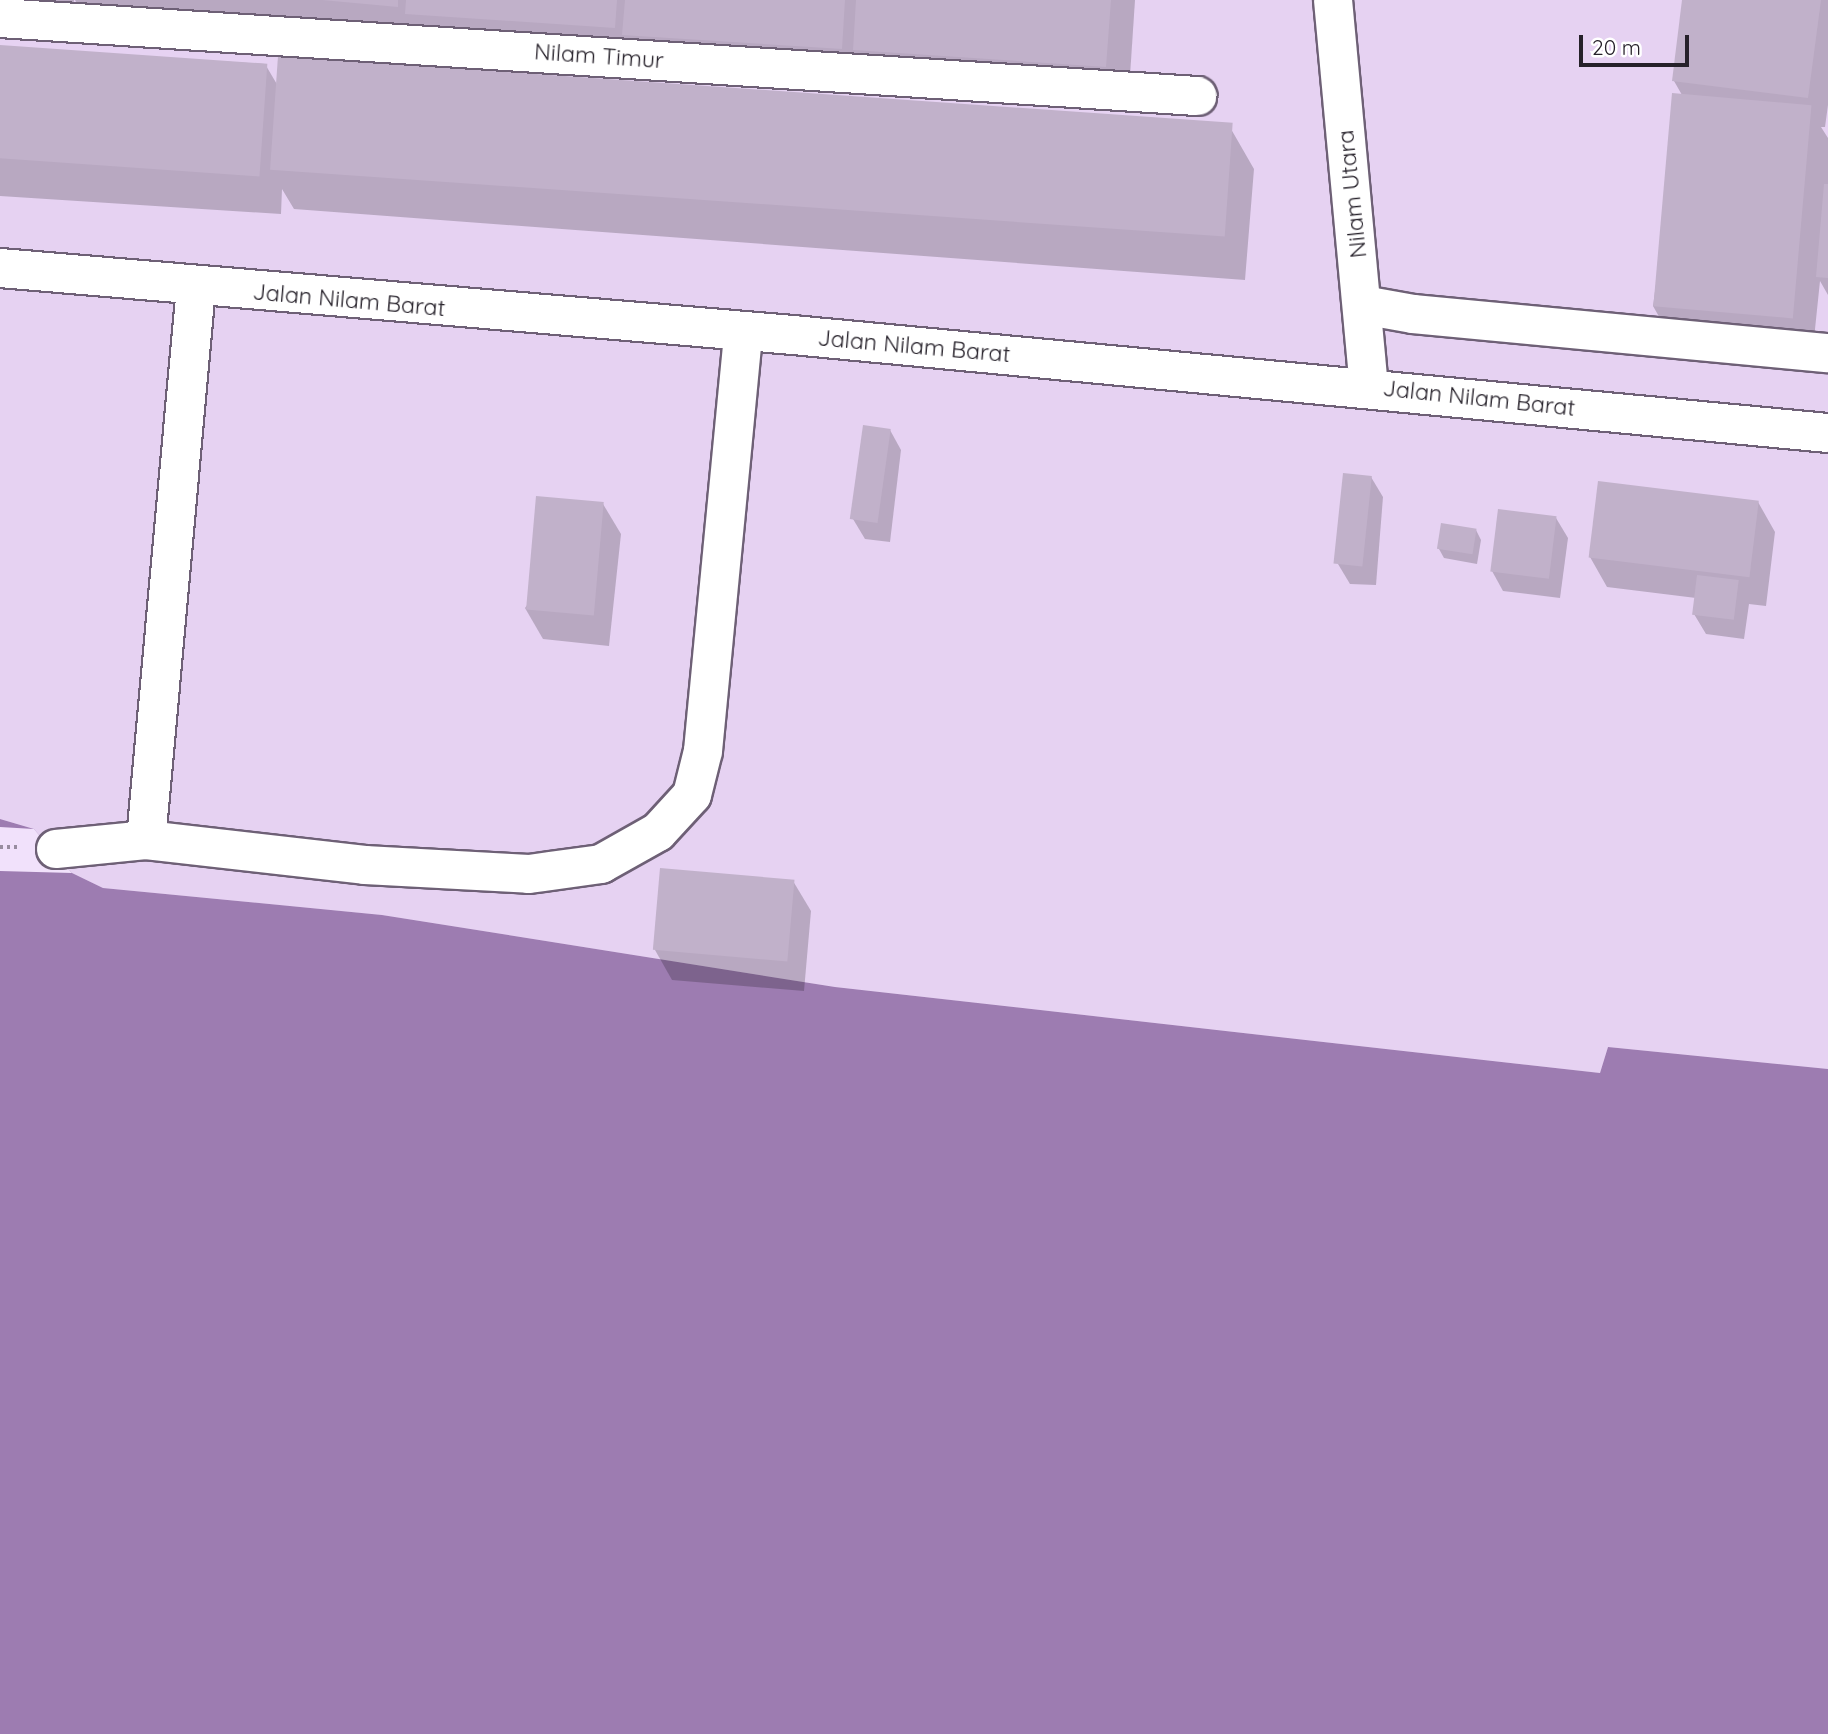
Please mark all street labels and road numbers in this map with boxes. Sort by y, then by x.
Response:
street label: Nilam Timur [533,38,665,74]
street label: Nilam Utara [1332,129,1372,259]
street label: Jalan Nilam Barat [252,278,446,322]
street label: Jalan Nilam Barat [817,324,1011,368]
street label: Jalan Nilam Barat [1381,374,1577,422]

